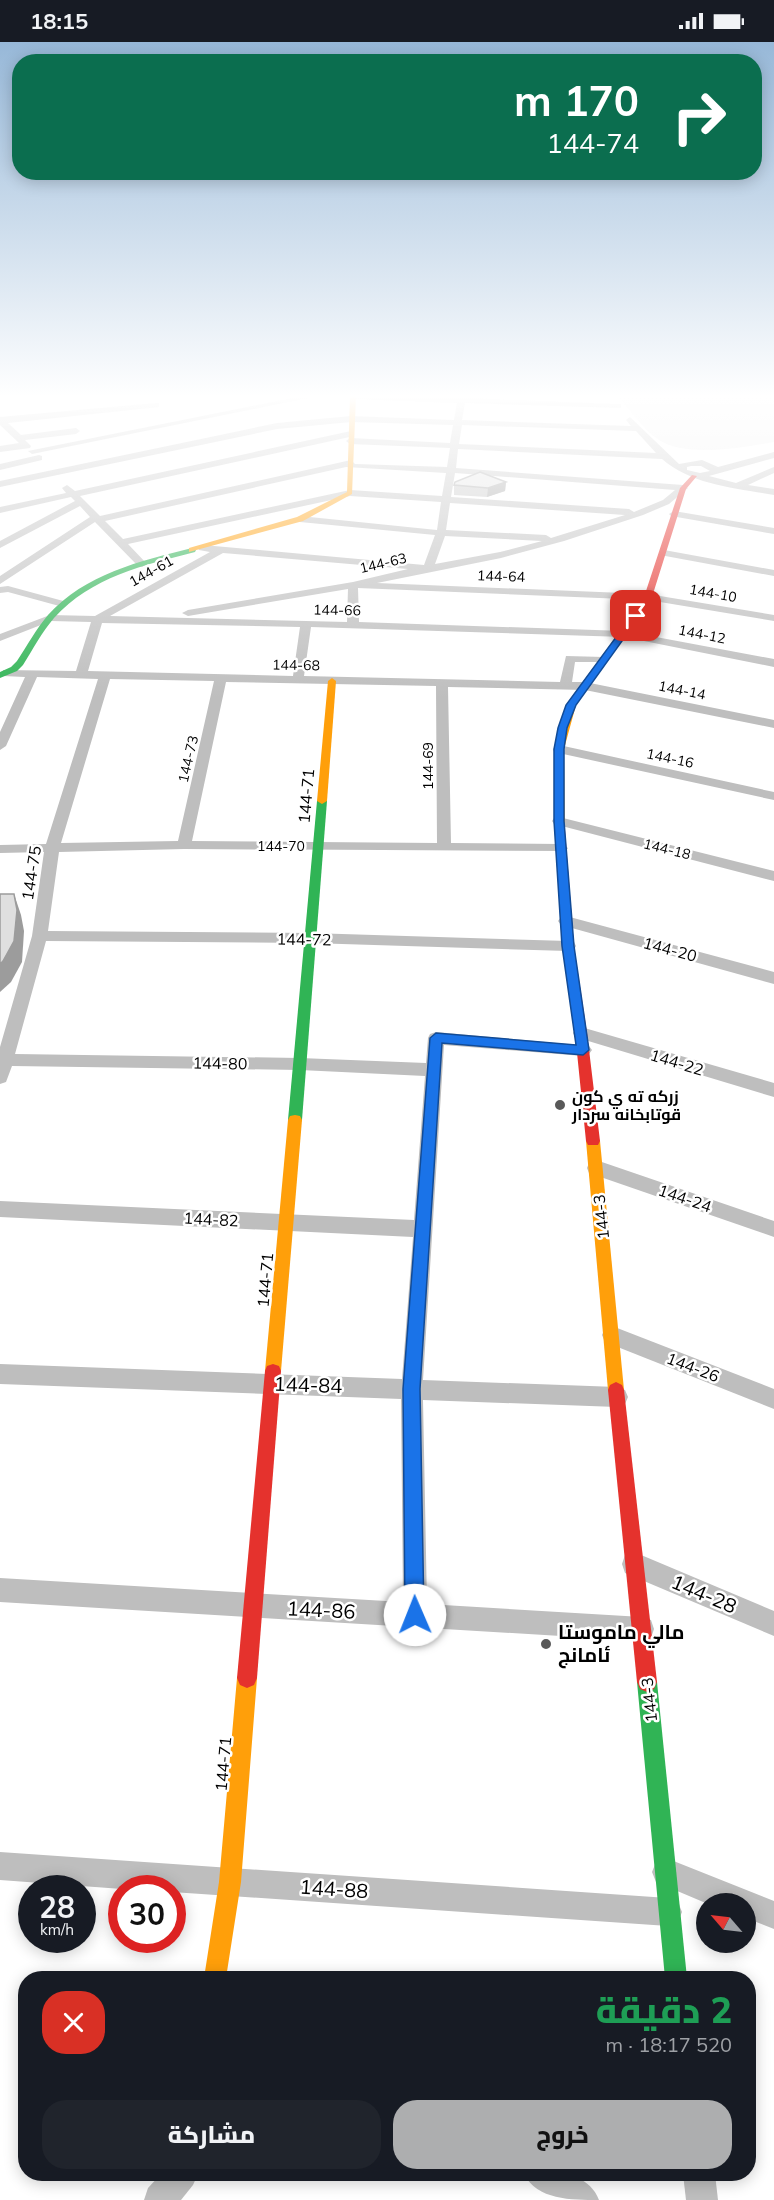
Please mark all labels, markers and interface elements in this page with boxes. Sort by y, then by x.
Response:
text: 18:15 [30,7,88,35]
text: 170 m [514,74,639,127]
icon: right [660,78,738,156]
text: 144-74 [546,126,639,160]
street label: 144-63 [358,549,408,577]
street label: 144-61 [126,551,176,591]
street label: 144-64 [477,566,526,586]
street label: 144-10 [688,580,738,606]
pin [610,590,661,641]
icon: arrive [619,599,652,632]
street label: 144-66 [313,601,361,619]
street label: 144-12 [677,621,727,647]
street label: 144-68 [272,656,320,674]
street label: 144-14 [657,677,708,704]
street label: 144-73 [174,734,202,784]
street label: 144-69 [419,742,437,790]
street label: 144-16 [645,744,695,772]
street label: 144-71 [294,768,318,824]
street label: 144-18 [642,834,692,864]
street label: 144-70 [257,837,305,855]
street label: 144-75 [17,844,45,902]
street label: 144-72 [276,929,332,949]
street label: 144-20 [641,932,699,966]
street label: 144-22 [648,1044,706,1080]
street label: 144-80 [192,1053,248,1073]
place label: زركه ته ي كون قوتابخانه سردار [571,1086,681,1124]
marker: زركه ته ي كون قوتابخانه سردار [553,1098,567,1112]
street label: 144-24 [656,1180,715,1217]
street label: 144-3 [589,1193,613,1241]
street label: 144-82 [183,1208,239,1230]
street label: 144-71 [253,1252,277,1308]
street label: 144-26 [664,1348,722,1386]
street label: 144-84 [273,1371,343,1398]
street label: 144-28 [668,1569,741,1618]
position arrow [383,1583,447,1647]
street label: 144-86 [286,1595,356,1624]
place label: مالي ماموستا ئامانج [558,1619,684,1669]
marker: مالي ماموستا ئامانج [539,1637,553,1651]
street label: 144-3 [637,1676,661,1724]
street label: 144-71 [211,1736,235,1792]
street label: 144-88 [299,1874,369,1903]
speed limit sign: 30 [108,1875,186,1953]
text: 28 [39,1888,75,1926]
north arrow [696,1893,756,1953]
map controls [696,1893,756,1953]
text: km/h [40,1920,74,1939]
text: 2 دقيقة [596,1987,732,2032]
button: close [42,1991,105,2054]
text: 520 m · 18:17 [606,2032,732,2057]
button: مشاركة [42,2100,381,2169]
button: خروج [393,2100,732,2169]

